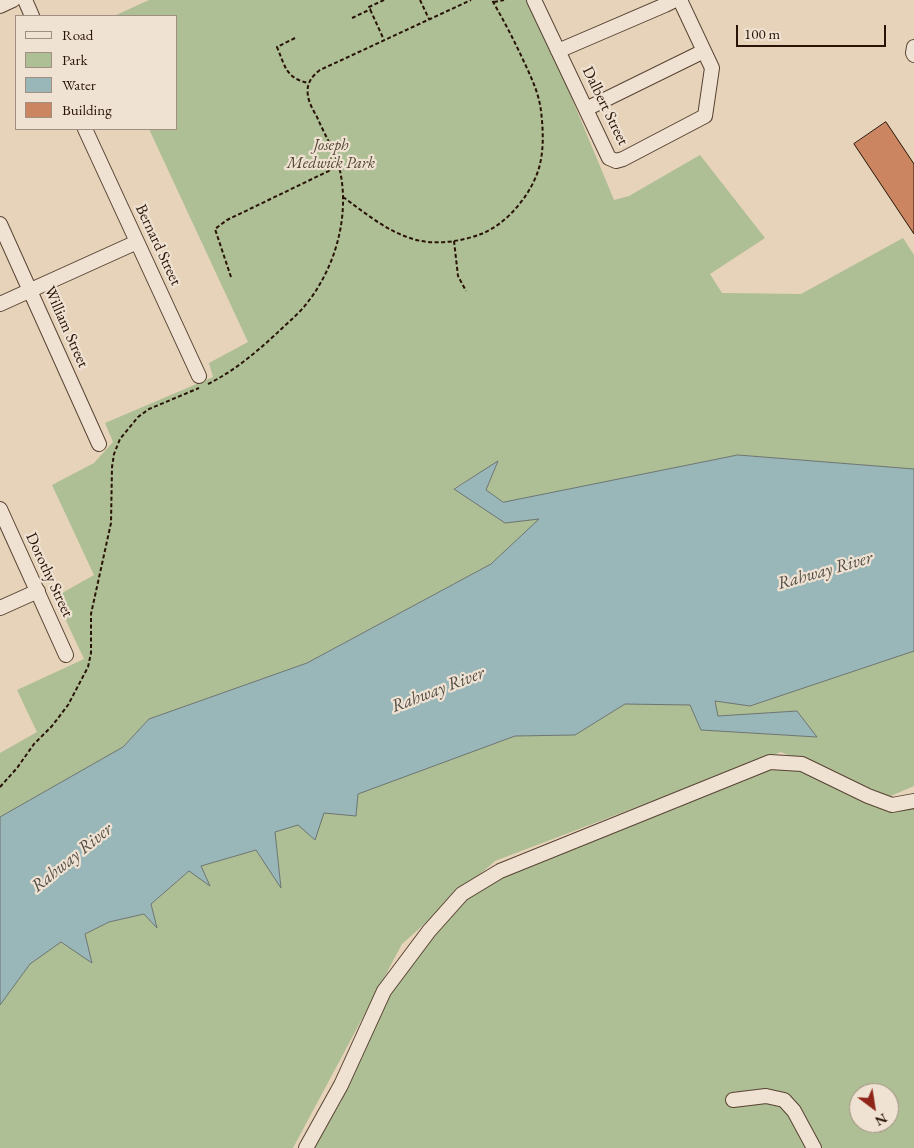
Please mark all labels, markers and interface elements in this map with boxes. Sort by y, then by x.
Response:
legend [15,15,178,130]
scale bar [739,15,889,47]
text: 100 m [744,24,780,43]
text: Road [62,25,93,44]
text: Park [62,50,88,69]
street label: Dalbert Street [578,63,632,149]
text: Water [62,75,96,94]
text: Building [62,100,112,119]
park label: Joseph Medwick Park [287,136,375,174]
street label: Bernard Street [131,201,185,289]
street label: William Street [40,283,92,371]
street label: Dorothy Street [21,530,77,620]
water label: Rahway River [775,547,875,595]
water label: Rahway River [388,662,488,718]
water label: Rahway River [27,819,117,897]
north arrow [849,1083,899,1133]
text: N [872,1109,891,1131]

